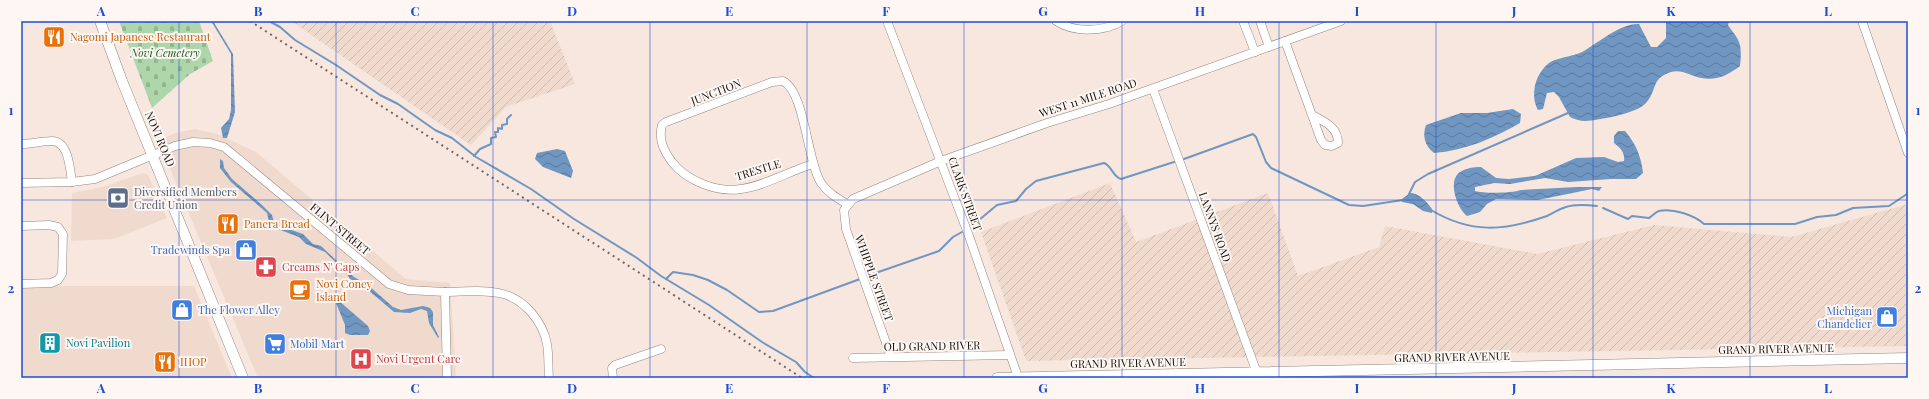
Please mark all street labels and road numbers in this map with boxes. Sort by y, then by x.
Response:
street label: JUNCTION [688,75,743,108]
street label: WEST 11 MILE ROAD [1036,75,1139,121]
street label: NOVI ROAD [142,109,179,169]
street label: TRESTLE [733,155,783,184]
street label: CLARK STREET [945,155,986,233]
street label: LANNYS ROAD [1196,190,1235,264]
street label: FLINT STREET [307,199,373,258]
street label: WHIPPLE STREET [852,232,897,323]
street label: OLD GRAND RIVER [883,337,981,354]
street label: GRAND RIVER AVENUE [1718,340,1834,357]
street label: GRAND RIVER AVENUE [1394,348,1510,365]
street label: GRAND RIVER AVENUE [1070,354,1186,371]

